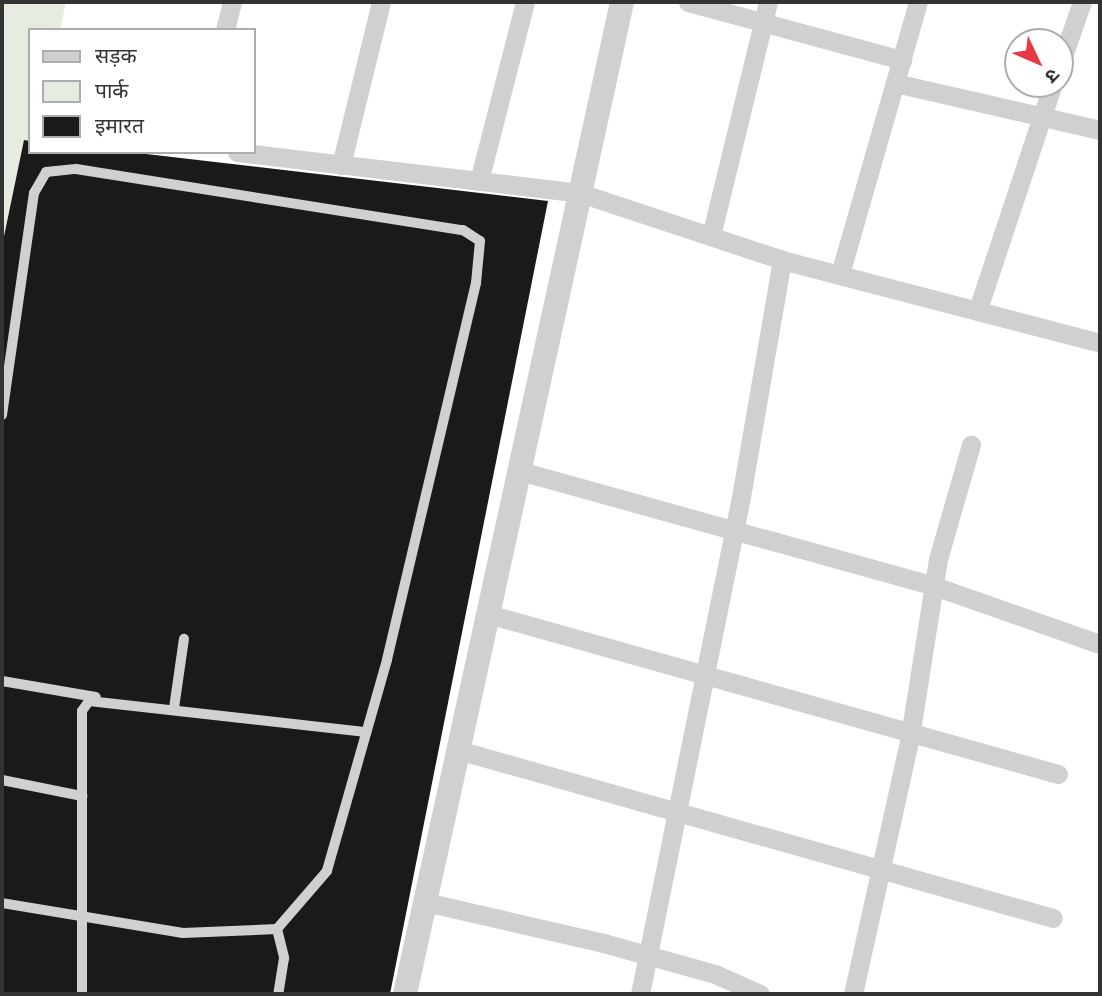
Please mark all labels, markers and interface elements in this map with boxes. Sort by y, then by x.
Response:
legend [28,28,256,154]
north arrow [1004,28,1074,98]
text: सड़क [95,41,137,69]
text: उ [1039,63,1066,89]
text: पार्क [95,76,129,104]
text: इमारत [95,111,144,139]

